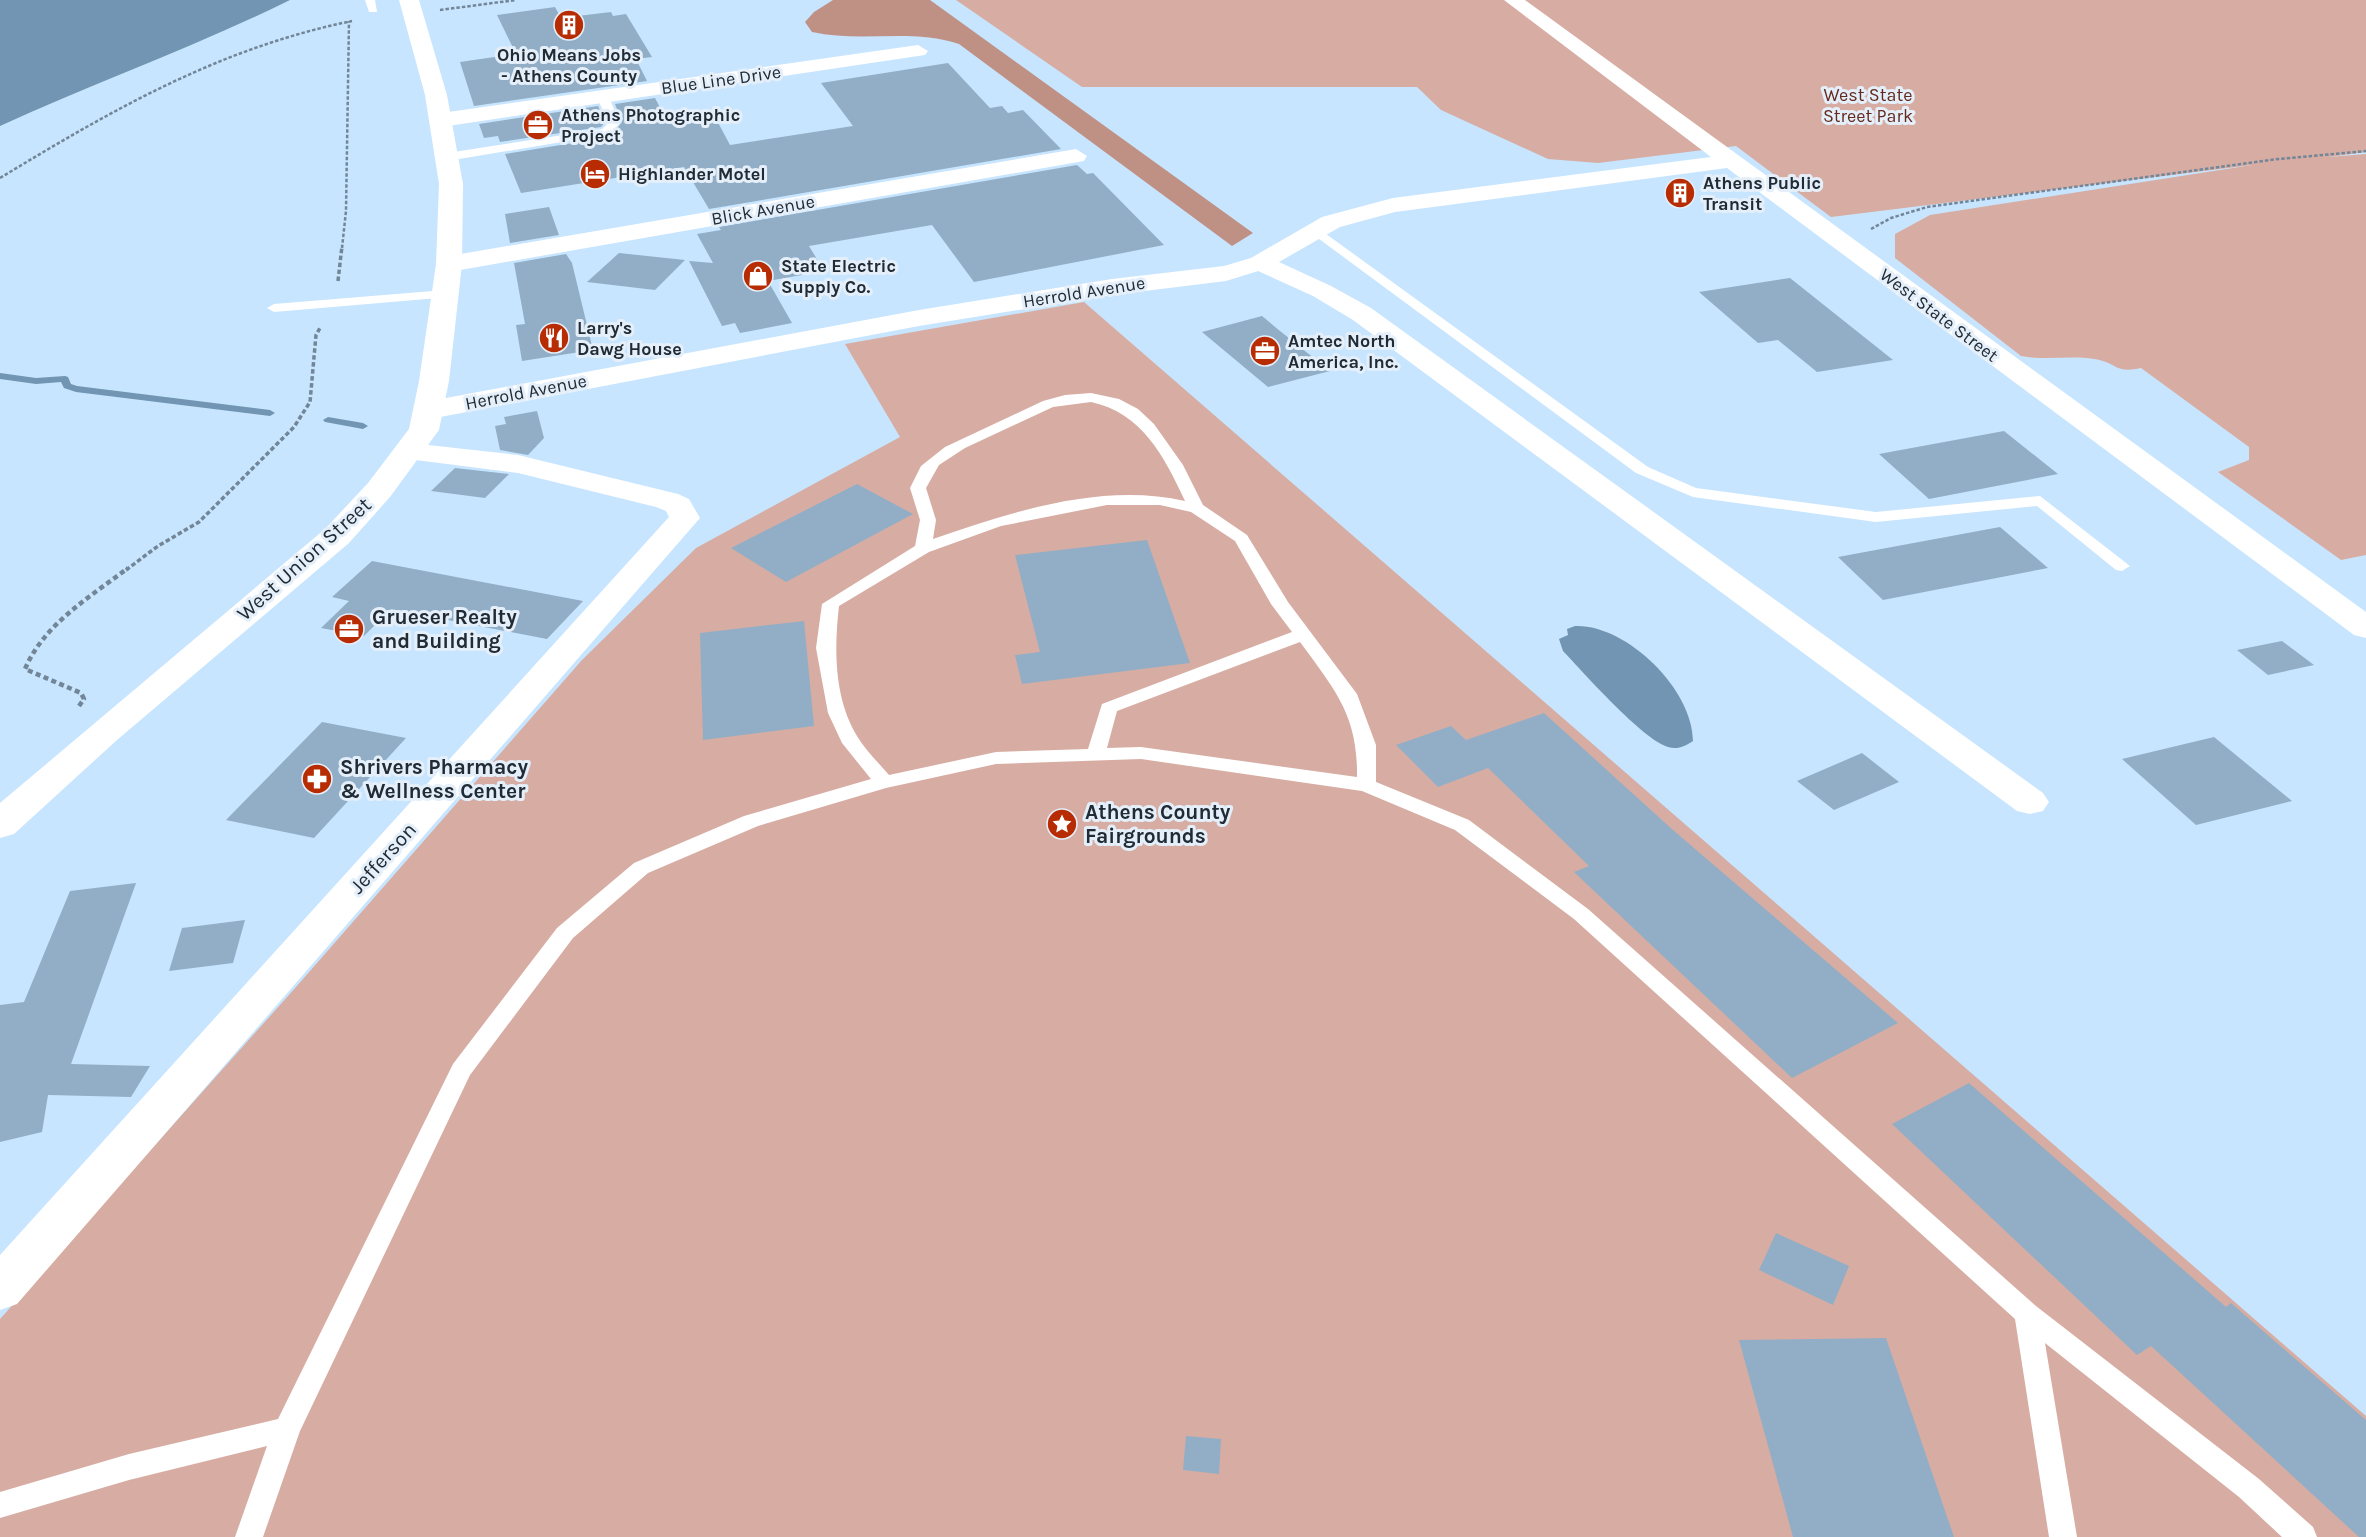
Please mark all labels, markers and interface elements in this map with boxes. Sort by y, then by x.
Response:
building icon: Ohio Means Jobs - Athens County [552,8,586,42]
place label: Ohio Means Jobs - Athens County [497,44,641,87]
street label: Blue Line Drive [660,61,782,99]
park label: West State Street Park [1823,84,1913,127]
place label: Athens Photographic Project [561,104,740,147]
office icon: Athens Photographic Project [521,108,555,142]
hotel icon: Highlander Motel [578,157,612,191]
place label: Highlander Motel [618,163,766,185]
place label: Athens Public Transit [1703,172,1821,215]
building icon: Athens Public Transit [1663,176,1697,210]
street label: Blick Avenue [710,190,816,230]
place label: State Electric Supply Co. [781,255,896,298]
shop icon: State Electric Supply Co. [741,259,775,293]
street label: West State Street [1875,263,2003,367]
street label: Herrold Avenue [1021,271,1147,313]
place label: Larry's Dawg House [577,317,682,360]
restaurant icon: Larry's Dawg House [537,321,571,355]
place label: Amtec North America, Inc. [1288,330,1398,373]
office icon: Amtec North America, Inc. [1248,334,1282,368]
street label: Herrold Avenue [463,369,589,415]
street label: West Union Street [232,492,376,626]
place label: Grueser Realty and Building [372,605,517,653]
office icon: Grueser Realty and Building [332,612,366,646]
place label: Shrivers Pharmacy & Wellness Center [340,755,528,803]
pharmacy icon: Shrivers Pharmacy & Wellness Center [300,762,334,796]
place label: Athens County Fairgrounds [1085,800,1231,848]
place icon: Athens County Fairgrounds [1045,807,1079,841]
street label: Jefferson [345,818,421,898]

